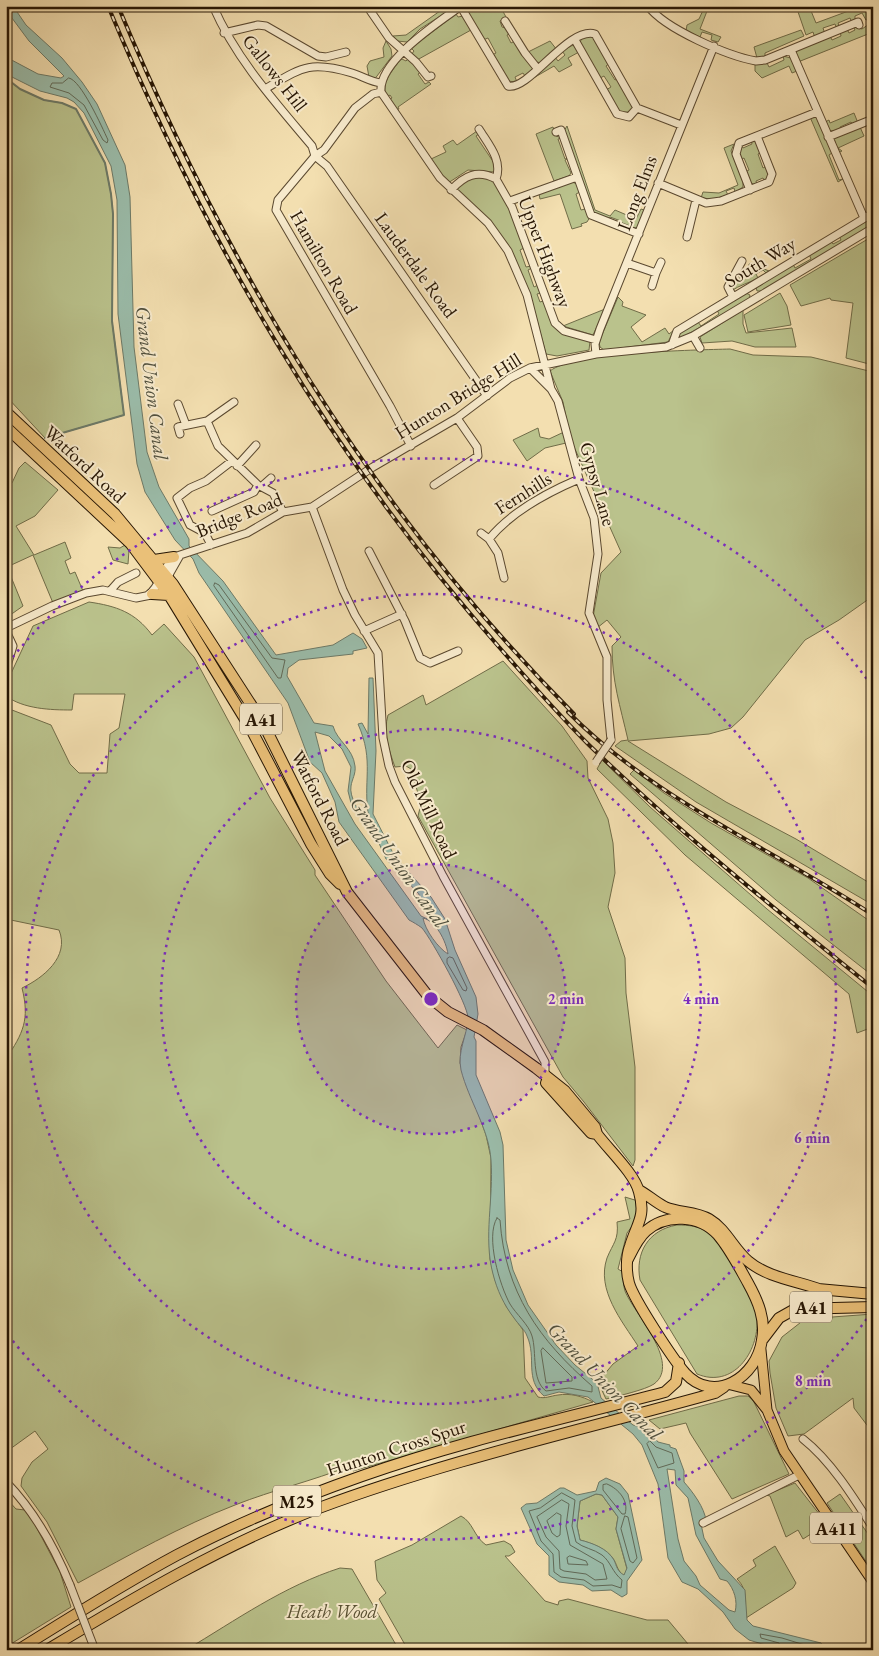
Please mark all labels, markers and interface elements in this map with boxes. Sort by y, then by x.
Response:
street label: Gallows Hill [237,29,313,117]
street label: Long Elms [611,152,663,234]
street label: Upper Highway [512,193,578,312]
street label: Hamilton Road [284,206,364,319]
street label: Lauderdale Road [369,207,463,323]
street label: South Way [720,231,801,293]
water label: Grand Union Canal [130,305,174,463]
street label: Hunton Bridge Hill [390,347,527,445]
street label: Watford Road [39,420,132,509]
street label: Gypsy Lane [574,439,622,529]
street label: Fernhills [490,466,556,520]
street label: Bridge Road [192,486,286,544]
road number: A41 [240,704,282,734]
street label: Watford Road [285,746,355,850]
street label: Old Mill Road [395,755,463,863]
water label: Grand Union Canal [344,791,455,934]
text: 2 min [548,989,585,1008]
text: 4 min [683,989,720,1008]
centre of rings [422,990,440,1008]
text: 6 min [794,1128,831,1147]
road number: A41 [790,1291,832,1322]
water label: Grand Union Canal [542,1316,669,1447]
text: 8 min [795,1371,832,1390]
street label: Hunton Cross Spur [323,1414,469,1482]
road number: M25 [273,1485,321,1516]
road number: A411 [810,1512,862,1544]
park label: Heath Wood [286,1599,378,1624]

